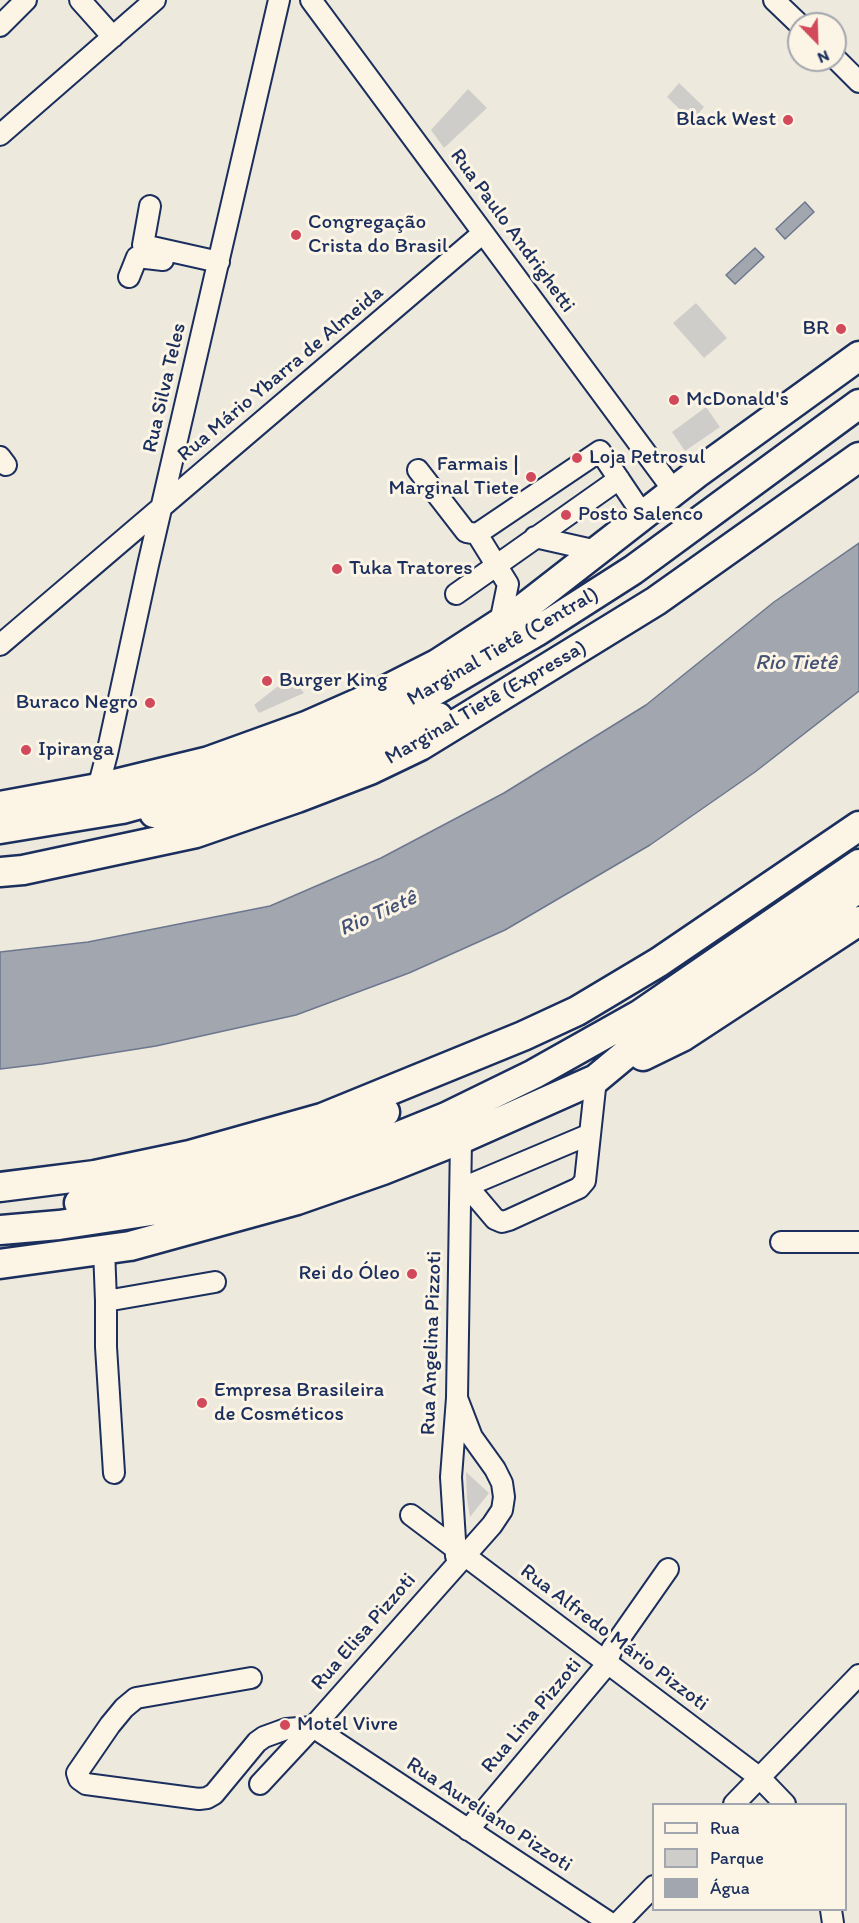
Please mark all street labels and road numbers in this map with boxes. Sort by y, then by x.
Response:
street label: Rua Paulo Andrighetti [444,144,580,318]
street label: Rua Mário Ybarra de Almeida [173,280,389,468]
street label: Rua Silva Teles [138,321,192,455]
street label: Marginal Tietê (Central) [403,582,603,712]
street label: Marginal Tietê (Expressa) [381,635,591,771]
street label: Rua Angelina Pizzoti [416,1250,448,1436]
street label: Rua Alfredo Mário Pizzoti [515,1559,713,1717]
street label: Rua Elisa Pizzoti [306,1568,422,1696]
street label: Rua Lina Pizzoti [476,1653,588,1779]
street label: Rua Aureliano Pizzoti [401,1752,577,1878]

